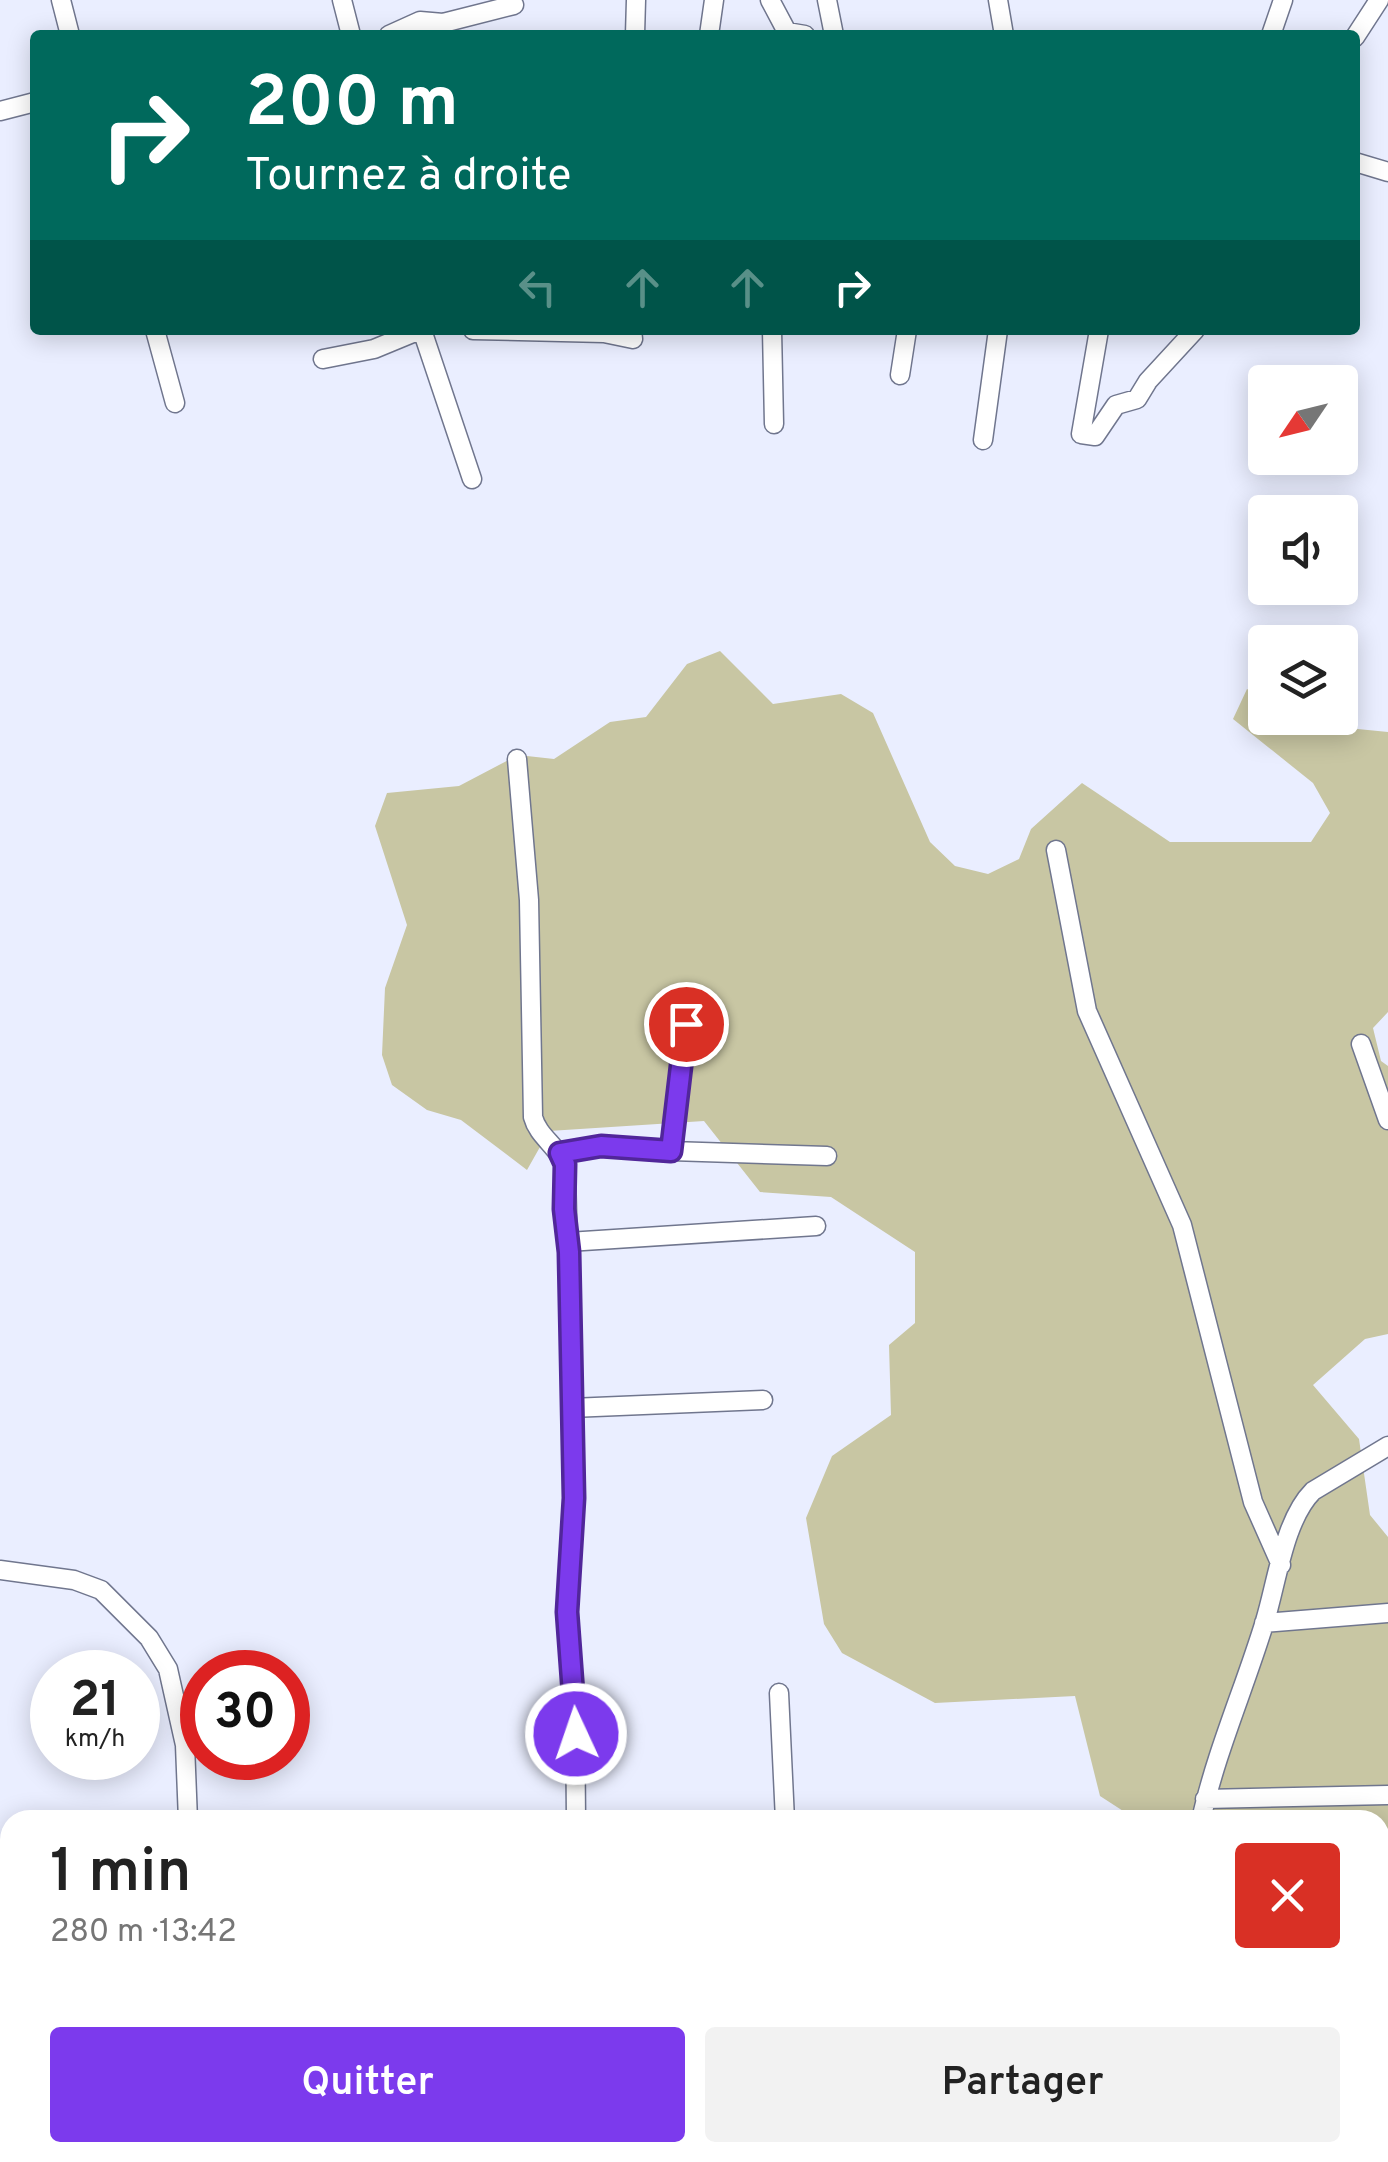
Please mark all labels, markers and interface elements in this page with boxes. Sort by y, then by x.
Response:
text: 200 m [245,62,459,151]
icon: right [80,70,210,200]
text: Tournez à droite [245,149,572,206]
icon: left [510,260,565,315]
icon: ahead [615,260,670,315]
icon: ahead [720,260,775,315]
icon: right [825,260,880,315]
north arrow [1248,365,1358,475]
map controls [1248,365,1358,735]
button: sound [1248,495,1358,605]
button: layers [1248,625,1358,735]
pin [644,982,729,1067]
icon: arrive [659,997,714,1052]
speed limit sign: 30 [180,1650,310,1780]
text: 21 [70,1671,120,1734]
position arrow [524,1682,628,1786]
text: km/h [65,1724,125,1756]
text: 1 min [50,1837,191,1913]
button: close [1235,1843,1340,1948]
text: 280 m · 13:42 [50,1913,237,1953]
button: Quitter [50,2027,685,2142]
button: Partager [705,2027,1340,2142]

